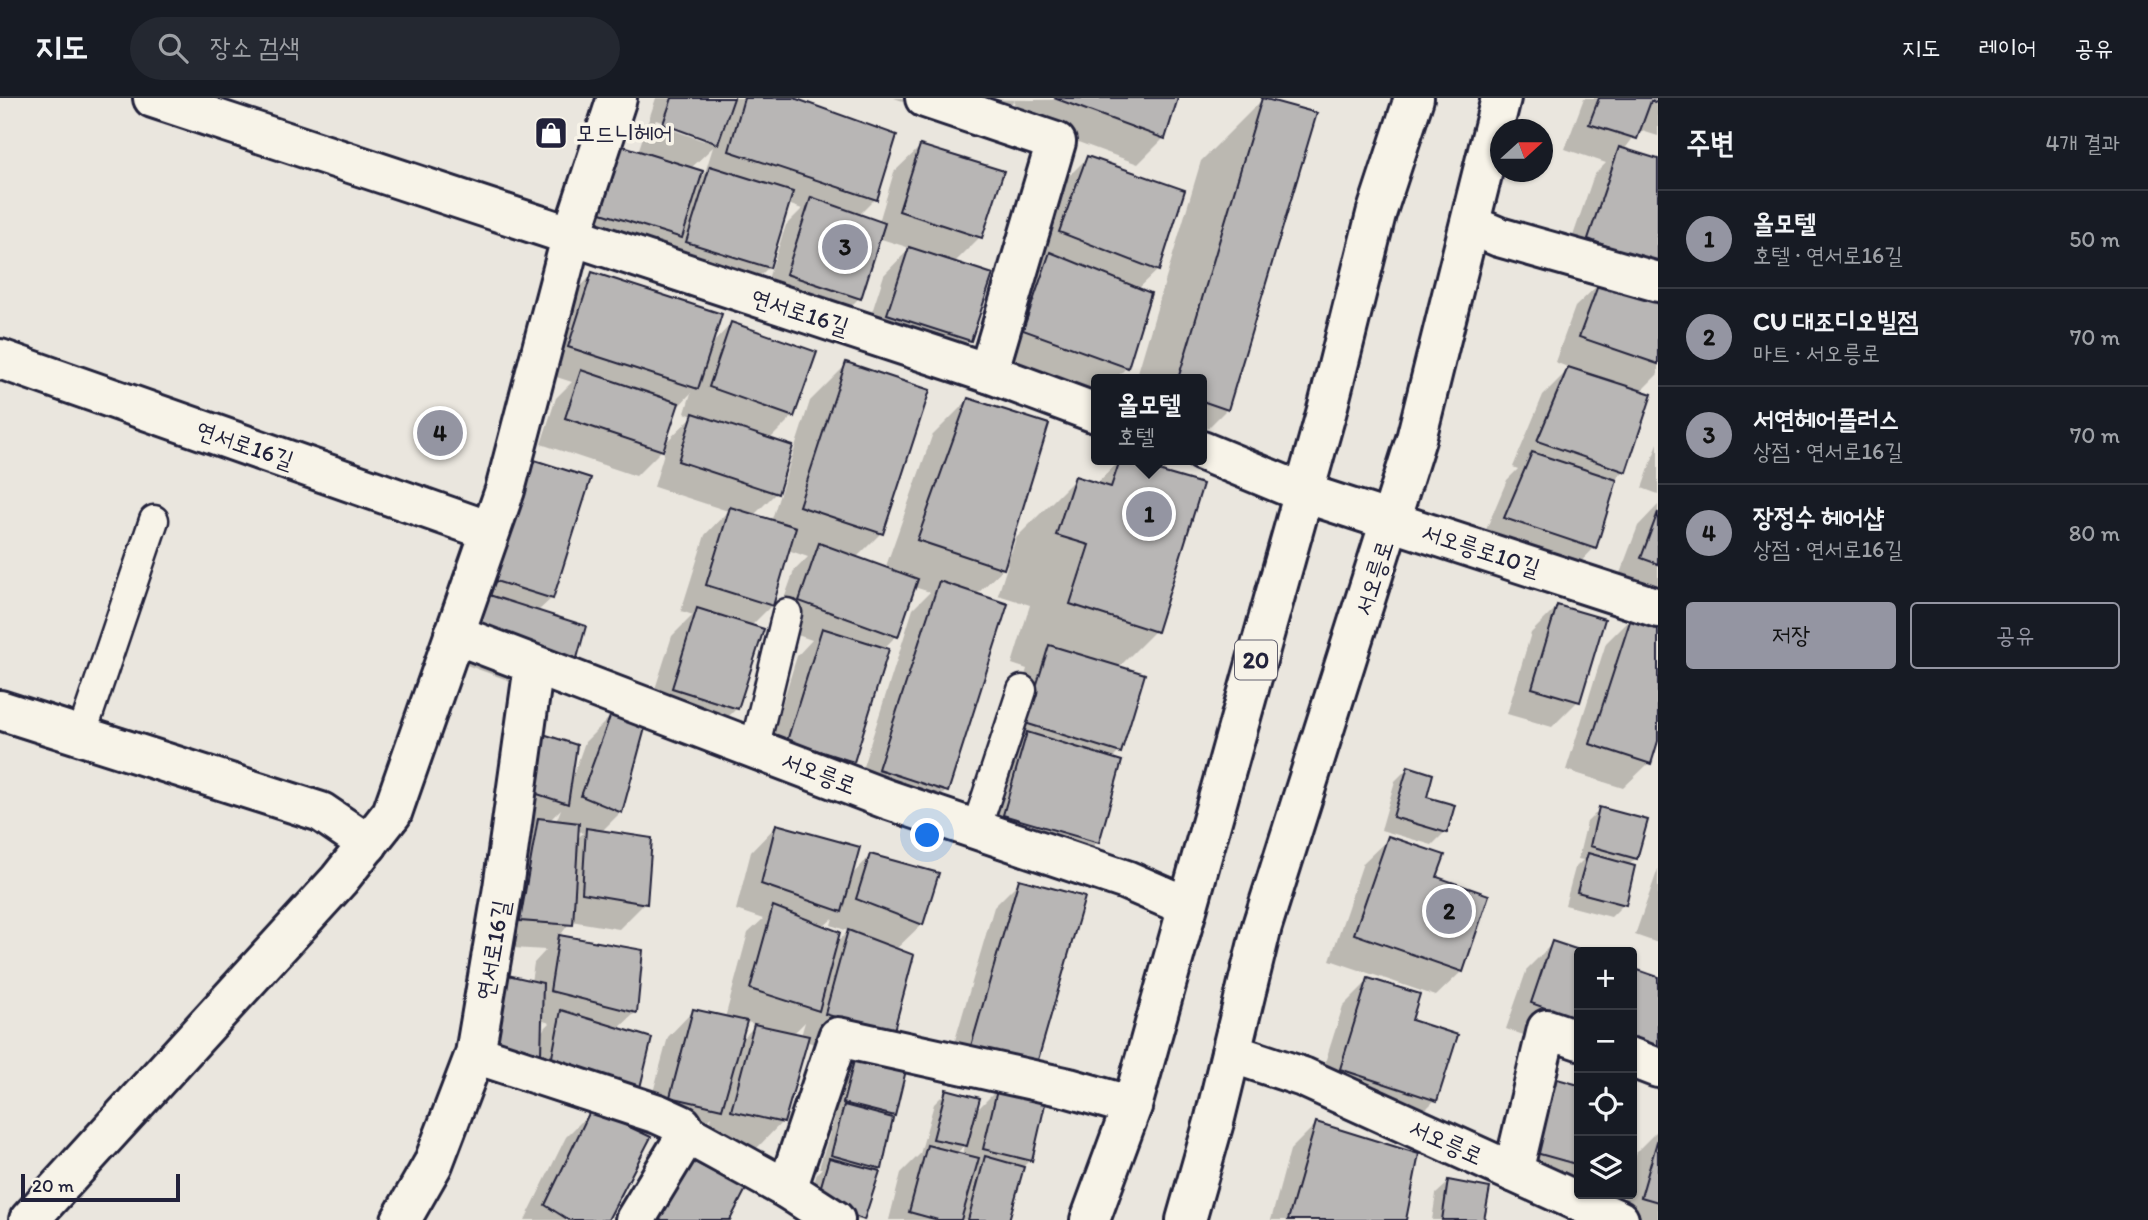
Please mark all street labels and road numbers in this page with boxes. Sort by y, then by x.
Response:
street label: 연서로16길 [748,282,853,341]
street label: 연서로16길 [193,414,298,475]
street label: 서오릉로10길 [1418,517,1544,582]
street label: 서오릉로 [1348,537,1399,619]
road number: 20 [1235,640,1277,680]
street label: 서오릉로 [778,745,860,800]
street label: 연서로16길 [469,898,516,1002]
street label: 서오릉로 [1405,1113,1487,1170]

